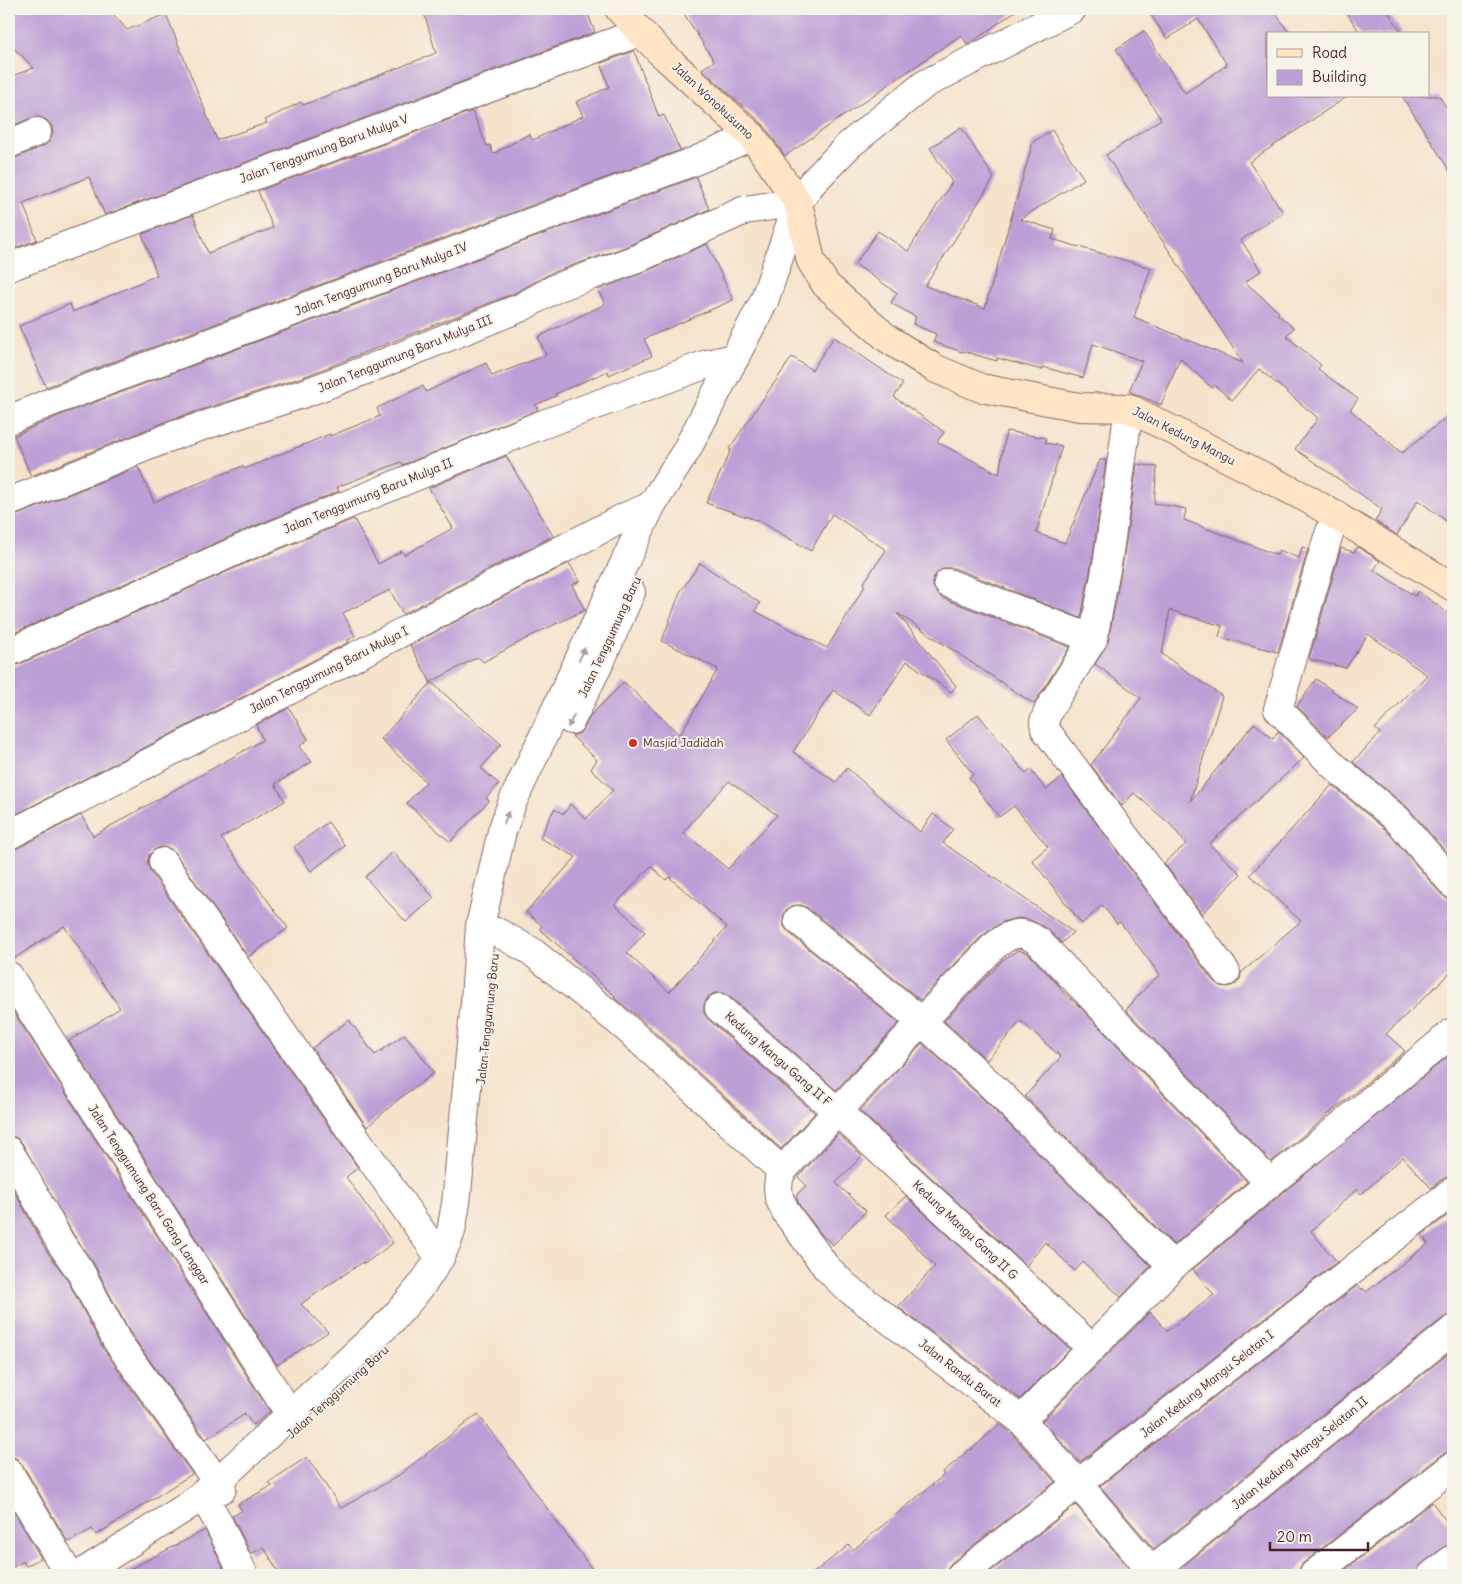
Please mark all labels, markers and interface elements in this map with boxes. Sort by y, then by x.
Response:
legend [1267,32,1430,98]
text: Road [1312,43,1347,62]
street label: Jalan Wonokusumo [669,59,757,142]
text: Building [1312,67,1367,86]
street label: Jalan Tenggumung Baru Mulya V [237,111,411,186]
street label: Jalan Tenggumung Baru Mulya IV [292,238,470,318]
street label: Jalan Tenggumung Baru Mulya III [316,312,494,395]
street label: Jalan Kedung Mangu [1130,403,1238,468]
street label: Jalan Tenggumung Baru Mulya II [281,455,455,536]
street label: Jalan Tenggumung Baru [575,574,644,700]
street label: Jalan Tenggumung Baru Mulya I [247,623,411,716]
one-way arrow [578,647,586,661]
one-way arrow [567,714,575,728]
place label: Masjid Jadidah [643,735,724,750]
marker: Masjid Jadidah [627,737,639,749]
one-way arrow [503,810,510,825]
street label: Jalan Tenggumung Baru [473,952,502,1085]
street label: Kedung Mangu Gang II F [722,1008,835,1109]
street label: Jalan Tenggumung Baru Gang Langgar [85,1102,214,1288]
street label: Kedung Mangu Gang II G [910,1177,1021,1282]
street label: Jalan Kedung Mangu Selatan I [1137,1327,1276,1440]
street label: Jalan Randu Barat [916,1336,1005,1410]
street label: Jalan Tenggumung Baru [284,1342,392,1441]
street label: Jalan Kedung Mangu Selatan II [1229,1393,1371,1512]
scale bar [1270,1519,1367,1551]
text: 20 m [1277,1527,1312,1546]

